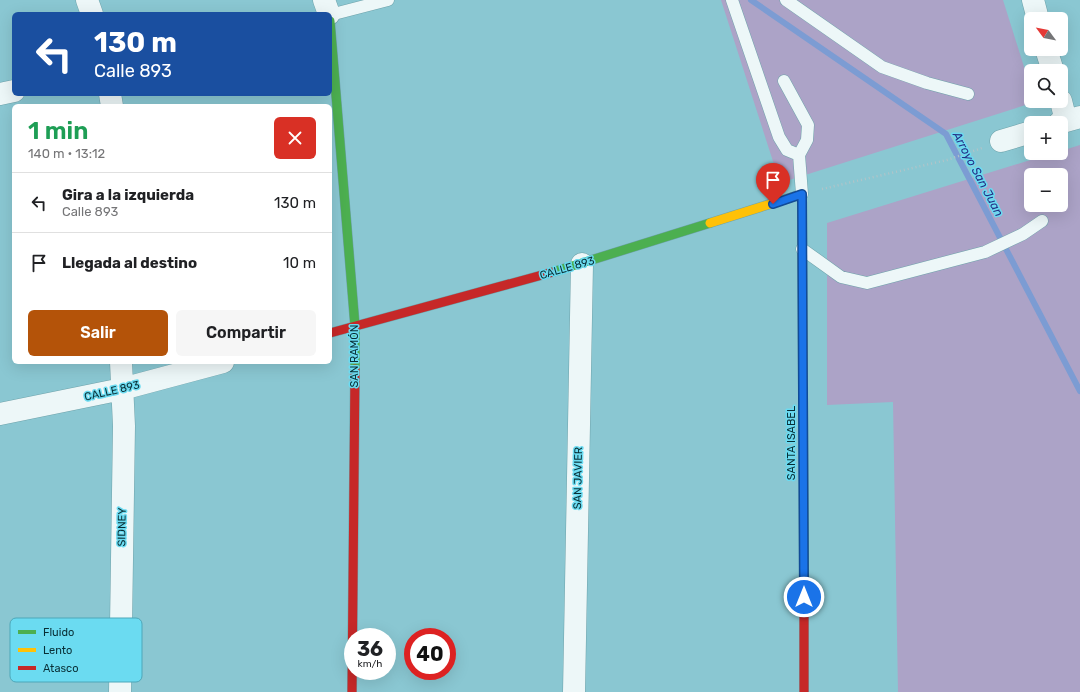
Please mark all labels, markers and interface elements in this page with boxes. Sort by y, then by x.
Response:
north arrow [1024,12,1068,56]
map controls [1024,12,1068,212]
text: 130 m [94,26,177,59]
icon: left [28,28,80,80]
text: Calle 893 [94,60,172,82]
button: search [1024,64,1068,108]
button: + [1024,116,1068,160]
text: 1 min [28,117,88,145]
button: close [274,117,316,159]
water label: Arroyo San Juan [949,128,1006,219]
text: 140 m · 13:12 [28,146,105,161]
pin [756,163,790,204]
button: − [1024,168,1068,212]
icon: arrive [762,169,784,191]
text: Gira a la izquierda [62,186,194,204]
icon: left [28,192,50,214]
text: 130 m [274,194,316,212]
text: Calle 893 [62,204,118,219]
icon: arrive [28,252,50,274]
text: Llegada al destino [62,254,197,272]
text: 10 m [283,254,316,272]
street label: CALLE 893 [538,254,596,282]
button: Salir [28,310,168,356]
button: Compartir [176,310,316,356]
street label: SAN RAMÓN [348,325,361,387]
street label: CALLE 893 [83,378,141,404]
street label: SANTA ISABEL [785,406,798,480]
street label: SAN JAVIER [571,447,585,509]
street label: SIDNEY [115,507,129,547]
position arrow [783,576,825,618]
legend [10,618,142,682]
text: Fluido [43,626,74,639]
speed limit sign: 40 [404,628,456,680]
text: 36 [357,637,383,661]
text: Lento [43,644,72,657]
text: km/h [358,658,382,670]
text: Atasco [43,662,78,675]

